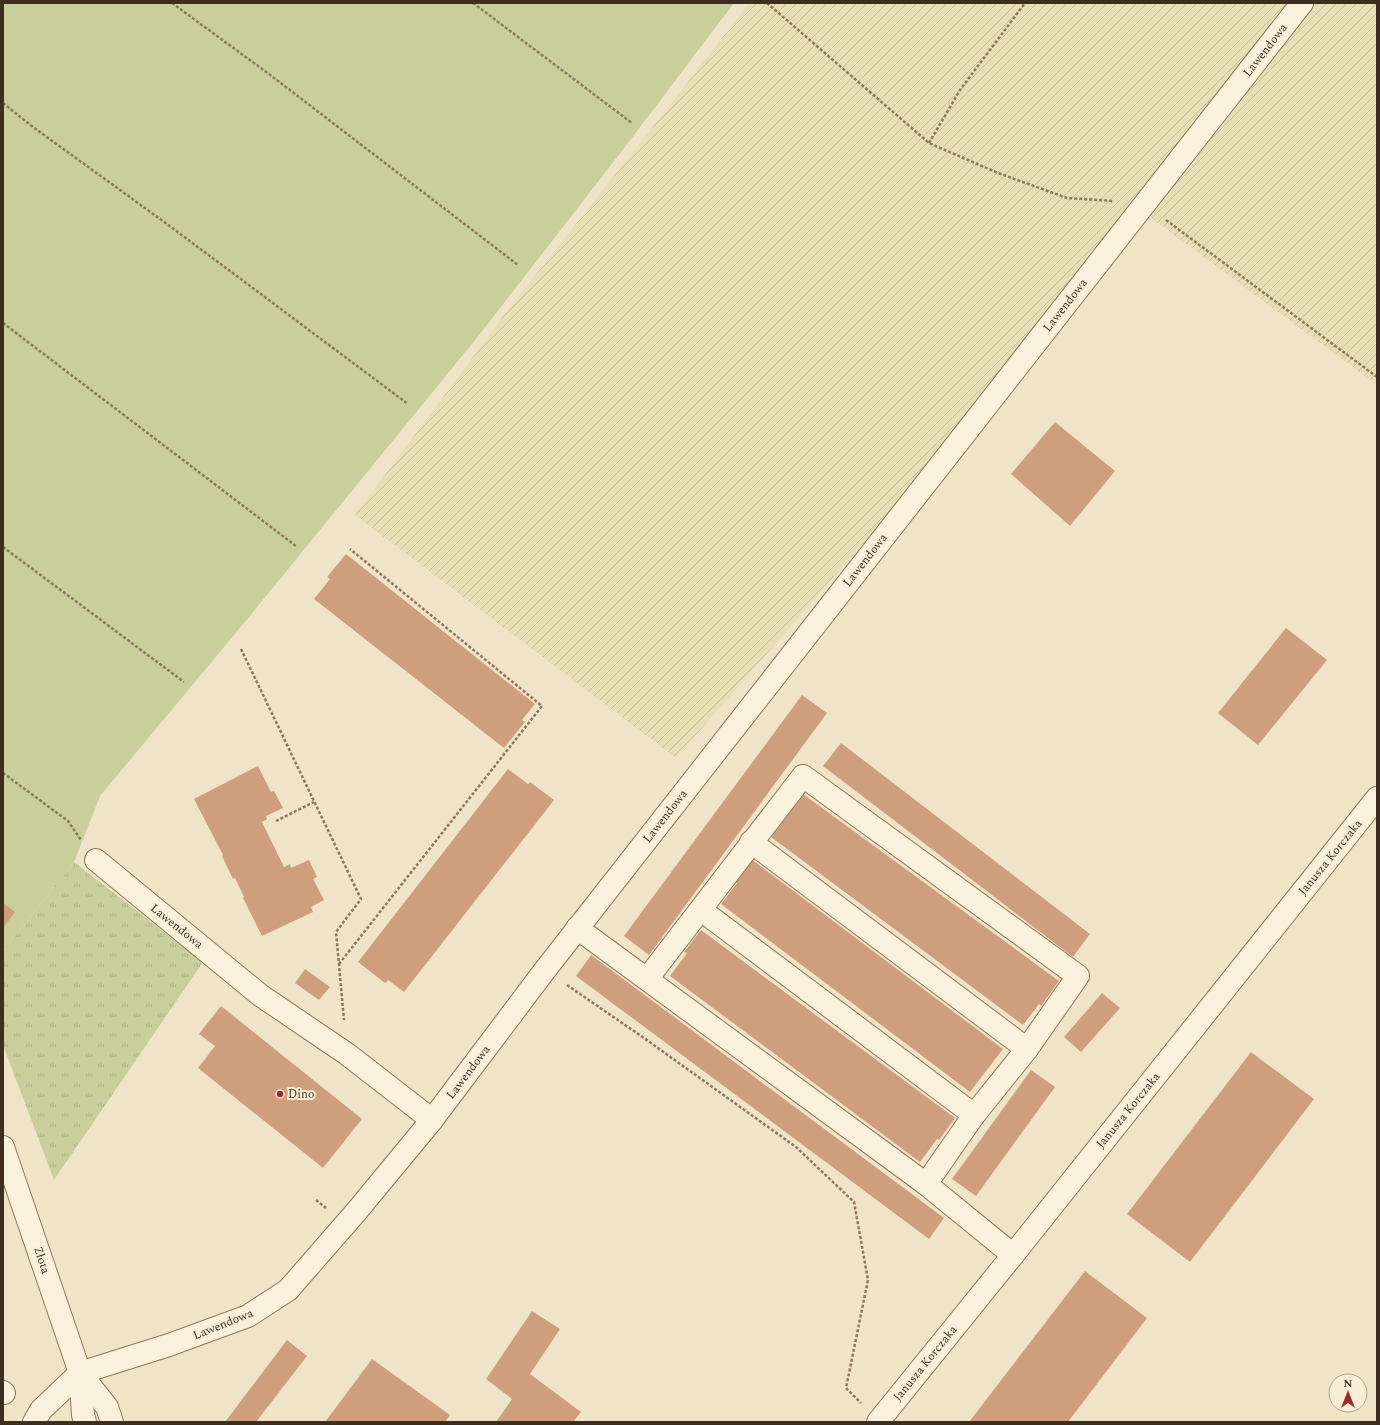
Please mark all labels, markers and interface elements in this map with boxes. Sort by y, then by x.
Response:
street label: Lawendowa [1238,19,1292,81]
street label: Lawendowa [1038,274,1092,336]
street label: Lawendowa [838,529,892,591]
street label: Lawendowa [638,785,692,847]
street label: Janusza Korczaka [1294,815,1367,899]
street label: Lawendowa [146,899,207,954]
street label: Lawendowa [442,1041,495,1103]
street label: Janusza Korczaka [1092,1068,1165,1152]
place label: Dino [288,1085,315,1104]
marker: Dino [275,1089,285,1099]
street label: Złota [28,1244,55,1276]
street label: Lawendowa [190,1304,256,1345]
street label: Janusza Korczaka [889,1321,962,1405]
north arrow [1328,1373,1368,1413]
text: N [1344,1375,1353,1392]

